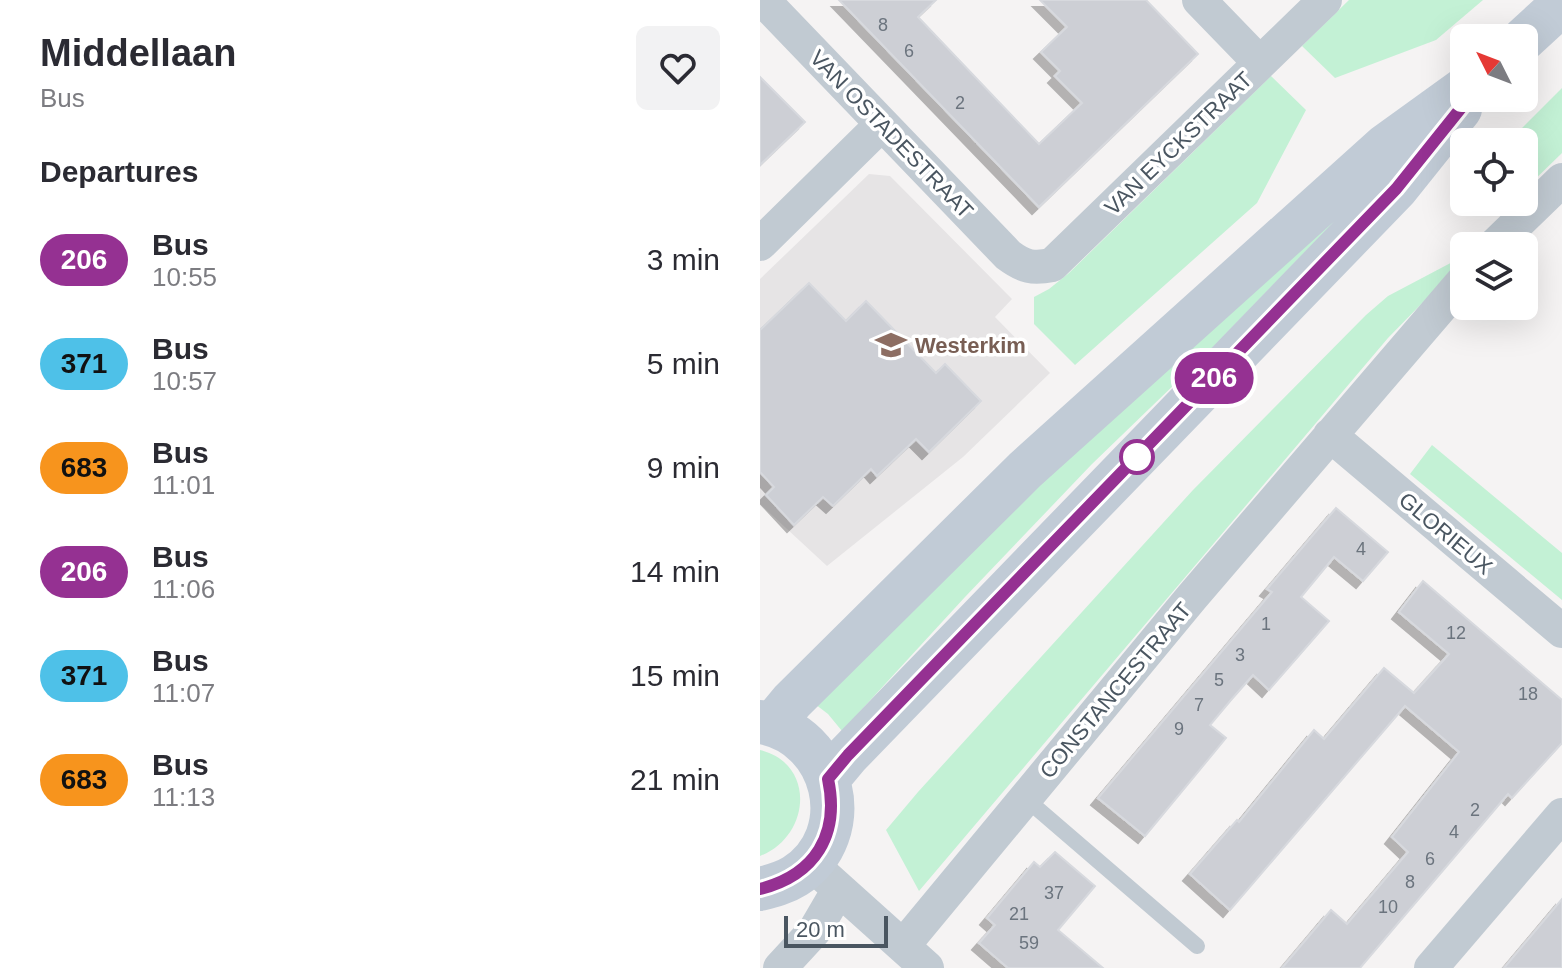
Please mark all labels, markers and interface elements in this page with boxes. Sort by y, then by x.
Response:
house number: 8 [878,15,888,35]
north arrow [1450,24,1538,112]
map controls [1450,24,1538,320]
button: heart [636,26,720,110]
text: Middellaan [40,32,236,74]
house number: 6 [904,41,914,61]
street label: VAN OSTADESTRAAT [805,45,978,223]
street label: VAN EYCKSTRAAT [1100,67,1257,220]
text: Bus [40,83,85,113]
house number: 2 [955,93,965,113]
button: locate [1450,128,1538,216]
text: Departures [40,155,198,188]
text: Bus [152,228,209,261]
button: layers [1450,232,1538,320]
text: 3 min [647,243,720,276]
text: 206 [61,244,107,275]
text: 10:55 [152,262,217,292]
school or university icon: Westerkim [874,328,908,362]
text: Bus [152,332,209,365]
place label: Westerkim [915,333,1026,358]
text: 5 min [647,347,720,380]
text: 371 [61,348,107,379]
line badge: 206 [1168,352,1260,404]
text: 206 [1191,362,1237,393]
text: 10:57 [152,366,217,396]
text: Bus [152,436,209,469]
unlabelled marker [1120,440,1154,474]
text: 9 min [647,451,720,484]
text: 683 [61,452,107,483]
text: 11:01 [152,470,215,500]
street label: GLORIEUX [1394,487,1498,580]
house number: 4 [1356,539,1366,559]
text: Bus [152,540,209,573]
text: 14 min [630,555,720,588]
text: 206 [61,556,107,587]
text: 11:06 [152,574,215,604]
street label: CONSTANCESTRAAT [1035,597,1196,783]
house number: 1 [1261,614,1271,634]
house number: 12 [1446,623,1466,643]
text: Bus [152,644,209,677]
house number: 3 [1235,645,1245,665]
text: 15 min [630,659,720,692]
text: 371 [61,660,107,691]
house number: 5 [1214,670,1224,690]
text: 11:07 [152,678,215,708]
house number: 18 [1518,684,1538,704]
house number: 7 [1194,695,1204,715]
house number: 9 [1174,719,1184,739]
text: Bus [152,748,209,781]
text: 21 min [630,763,720,796]
text: 683 [61,764,107,795]
text: 11:13 [152,782,215,812]
house number: 2 [1470,800,1480,820]
house number: 4 [1449,822,1459,842]
house number: 6 [1425,849,1435,869]
house number: 8 [1405,872,1415,892]
house number: 37 [1044,883,1064,903]
house number: 10 [1378,897,1398,917]
house number: 21 [1009,904,1029,924]
scale bar [784,912,888,948]
text: 20 m [796,917,845,942]
house number: 59 [1019,933,1039,953]

